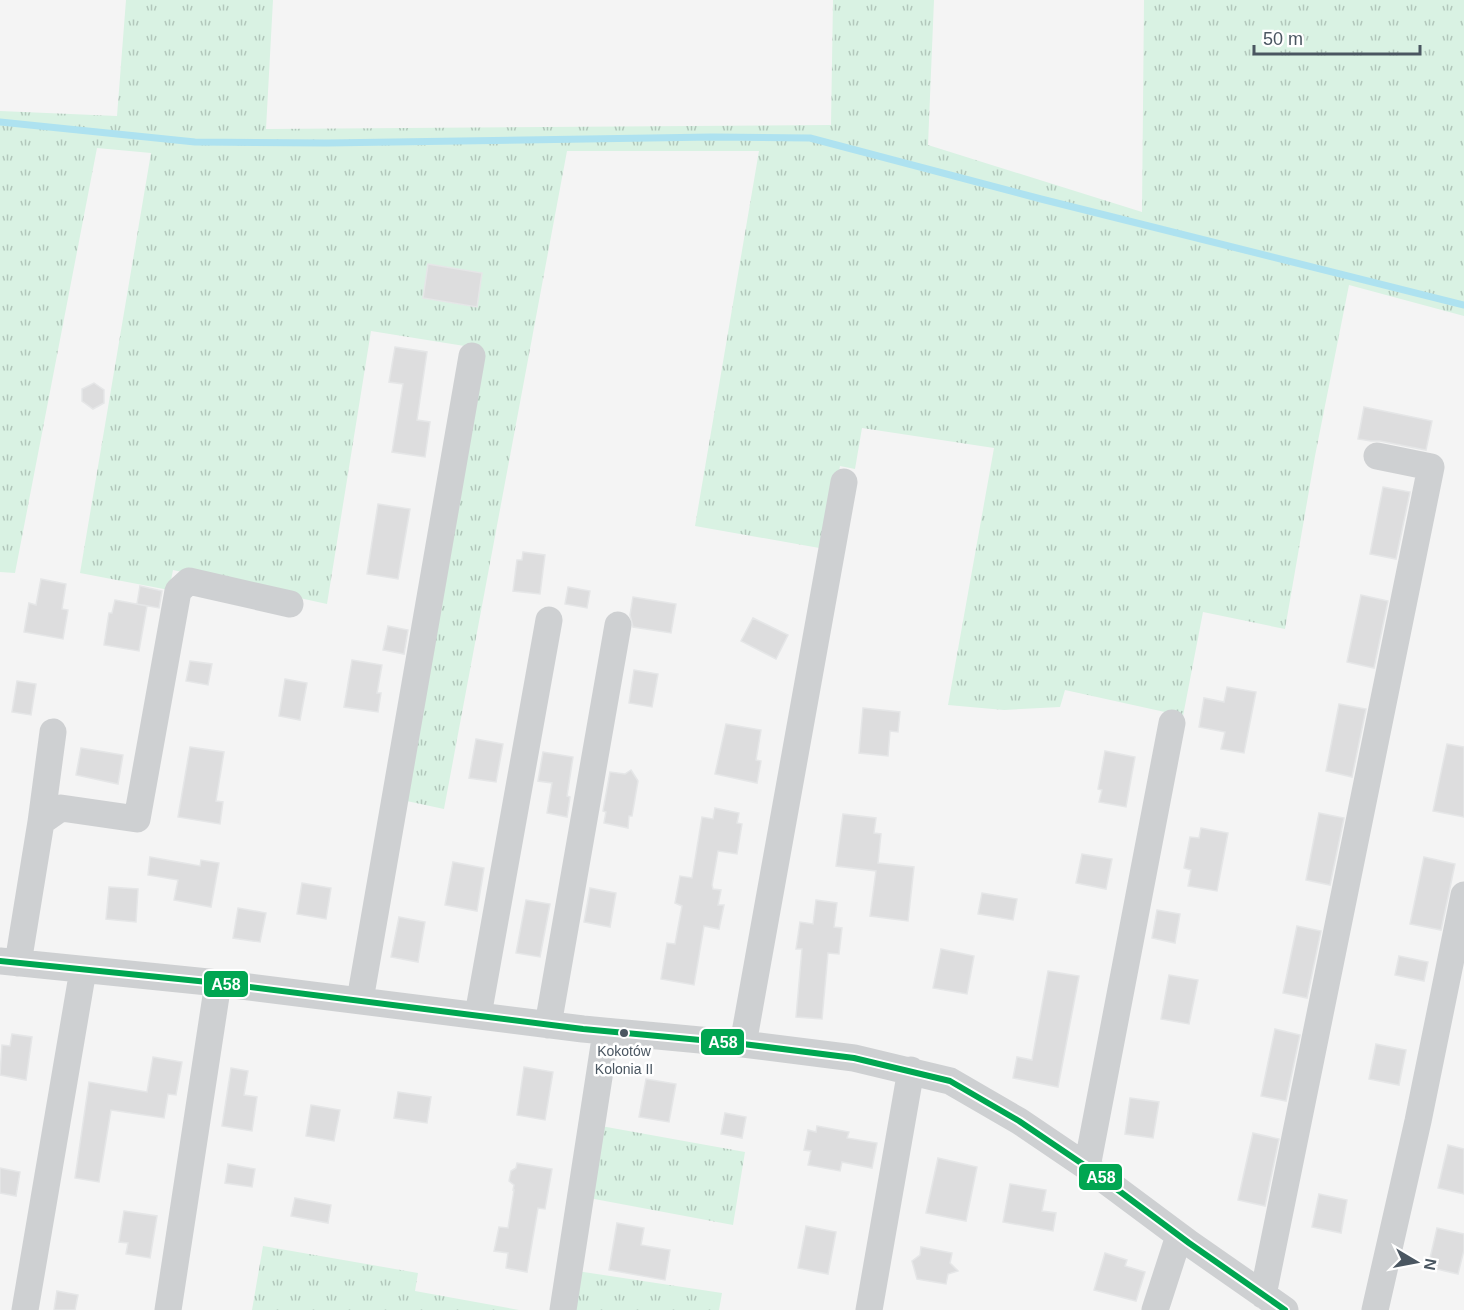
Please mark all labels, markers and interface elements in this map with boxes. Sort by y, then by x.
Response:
scale bar [1254,18,1420,56]
text: 50 m [1263,29,1303,49]
line badge: A58 [203,970,249,998]
text: A58 [211,976,241,993]
marker: Kokotów Kolonia II [618,1027,630,1039]
line badge: A58 [700,1028,745,1056]
text: A58 [708,1034,738,1051]
place label: Kokotów Kolonia II [595,1043,653,1077]
line badge: A58 [1078,1163,1123,1191]
text: A58 [1086,1169,1116,1186]
north arrow [1386,1232,1446,1292]
text: N [1421,1257,1440,1272]

